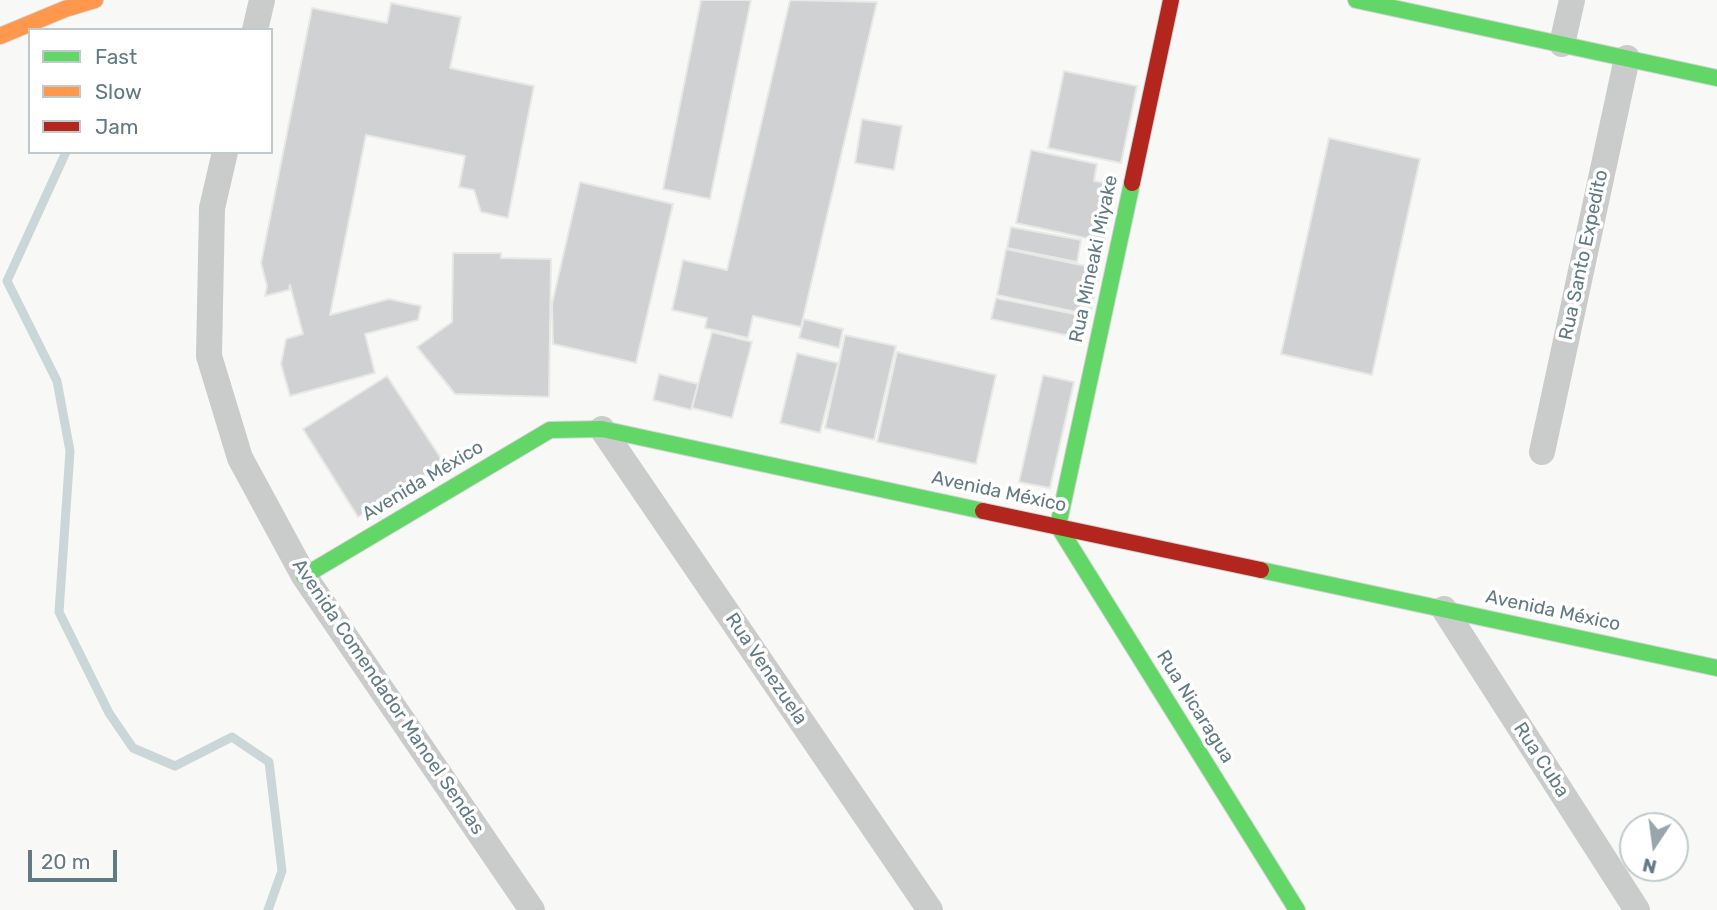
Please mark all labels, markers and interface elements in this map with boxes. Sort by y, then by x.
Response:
legend [28,28,273,154]
text: Fast [95,44,137,69]
text: Slow [95,79,142,104]
text: Jam [95,114,139,139]
street label: Rua Santo Expedito [1555,168,1613,342]
street label: Rua Mineaki Miyake [1065,173,1123,345]
street label: Avenida México [358,436,488,526]
street label: Avenida México [929,467,1069,517]
street label: Avenida Comendador Manoel Sendas [287,555,489,839]
street label: Avenida México [1483,586,1623,636]
street label: Rua Venezuela [720,609,812,729]
street label: Rua Nicaragua [1151,646,1239,768]
street label: Rua Cuba [1508,718,1574,802]
north arrow [1619,812,1689,882]
scale bar [32,836,121,880]
text: 20 m [41,849,90,874]
text: N [1640,853,1659,879]

